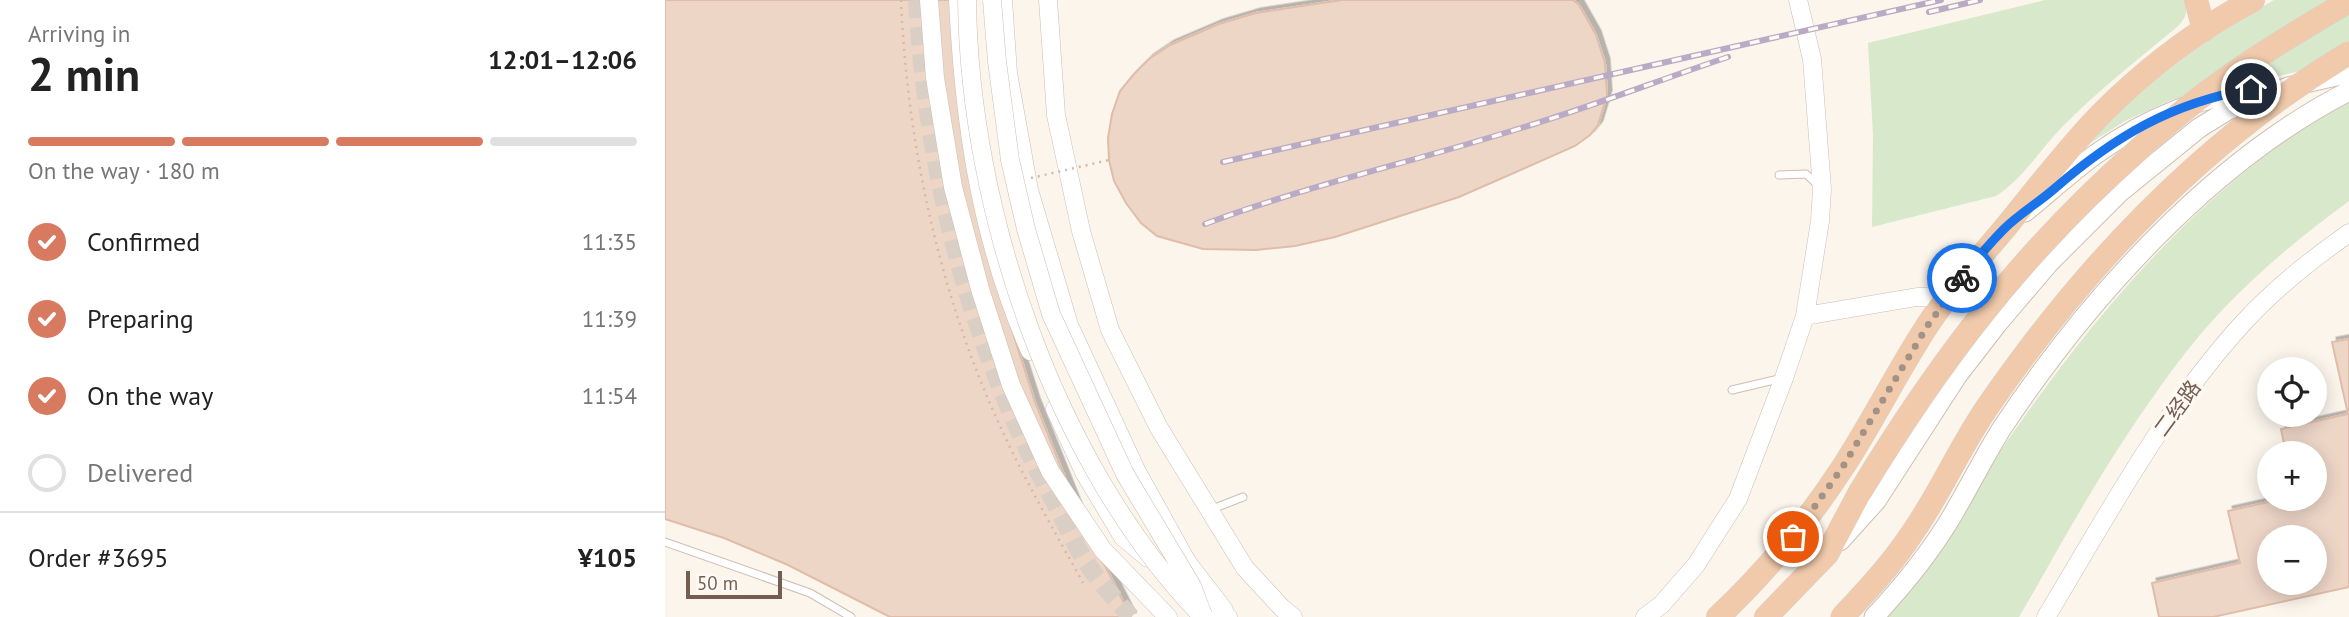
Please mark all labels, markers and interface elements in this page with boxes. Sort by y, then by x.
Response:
text: Arriving in [28,19,130,48]
text: 12:01–12:06 [488,43,637,76]
text: 2 min [28,44,140,104]
pin [2221,59,2281,119]
icon: home [2232,70,2270,108]
text: On the way · 180 m [28,156,220,185]
icon: check [28,223,66,261]
text: Confirmed [87,225,200,258]
text: 11:35 [582,227,637,256]
courier [1927,243,1997,313]
icon: bike [1943,259,1981,297]
icon: check [28,300,66,338]
text: Preparing [87,302,194,335]
text: 11:39 [582,304,637,333]
map controls [2257,357,2327,595]
button: locate [2257,357,2327,427]
street label: 二经路 [2148,375,2206,441]
icon: check [28,377,66,415]
text: On the way [87,379,213,412]
text: 11:54 [582,381,637,410]
button: + [2257,441,2327,511]
text: Delivered [87,456,193,489]
pin [1763,507,1823,567]
icon: bag [1774,518,1812,556]
button: − [2257,525,2327,595]
text: Order #3695 [28,541,168,574]
text: ¥105 [578,541,637,574]
scale bar [686,568,782,600]
text: 50 m [697,571,738,595]

